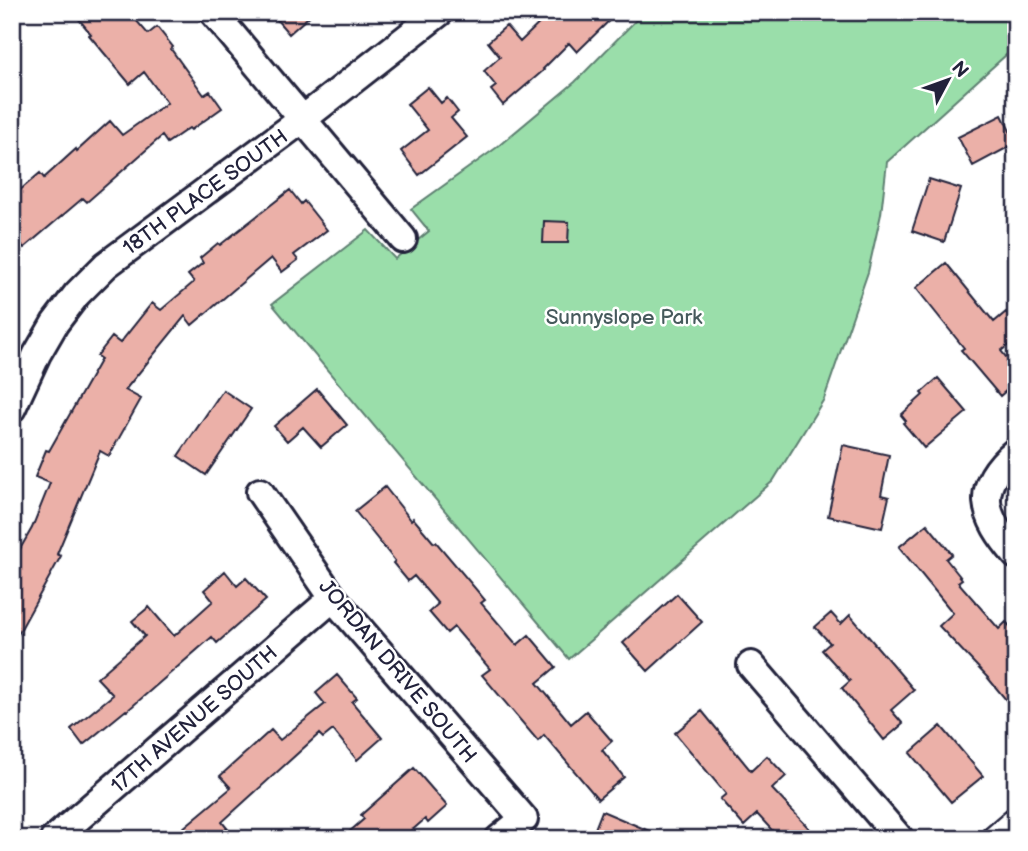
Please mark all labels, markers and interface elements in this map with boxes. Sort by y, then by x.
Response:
north arrow [912,46,982,116]
text: N [946,57,973,83]
street label: 18TH PLACE SOUTH [118,124,293,261]
park label: Sunnyslope Park [546,305,703,330]
street label: JORDAN DRIVE SOUTH [314,574,482,768]
street label: 17TH AVENUE SOUTH [106,640,283,798]

